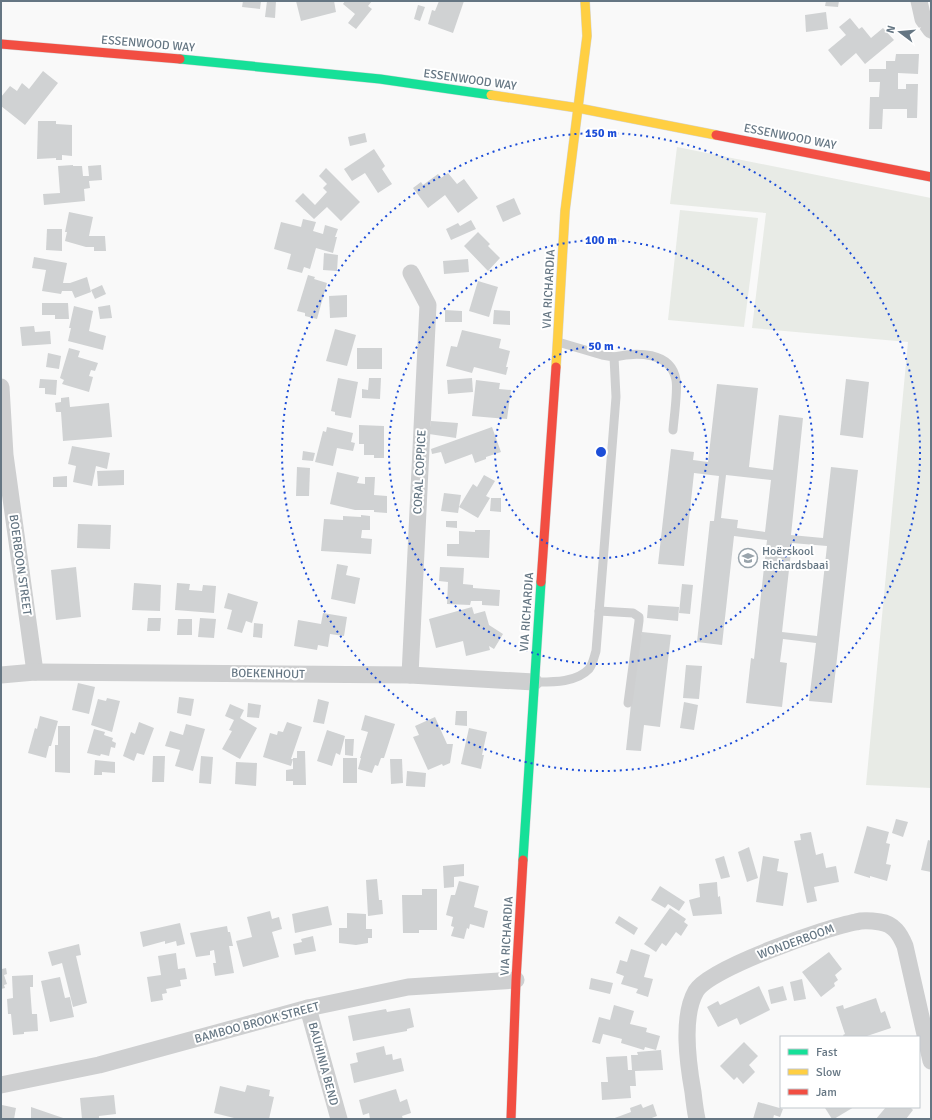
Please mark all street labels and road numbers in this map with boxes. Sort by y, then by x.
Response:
street label: ESSENWOOD WAY [101,32,195,56]
street label: ESSENWOOD WAY [422,66,518,94]
street label: ESSENWOOD WAY [742,121,838,153]
street label: VIA RICHARDIA [539,248,559,329]
street label: CORAL COPPICE [410,429,430,515]
street label: BOERBOON STREET [5,514,35,617]
street label: VIA RICHARDIA [517,571,537,652]
street label: BOEKENHOUT [231,666,305,682]
street label: VIA RICHARDIA [497,895,517,976]
street label: WONDERBOOM [756,921,836,963]
street label: BAMBOO BROOK STREET [193,999,321,1047]
street label: BAUHINIA BEND [305,1021,341,1108]

